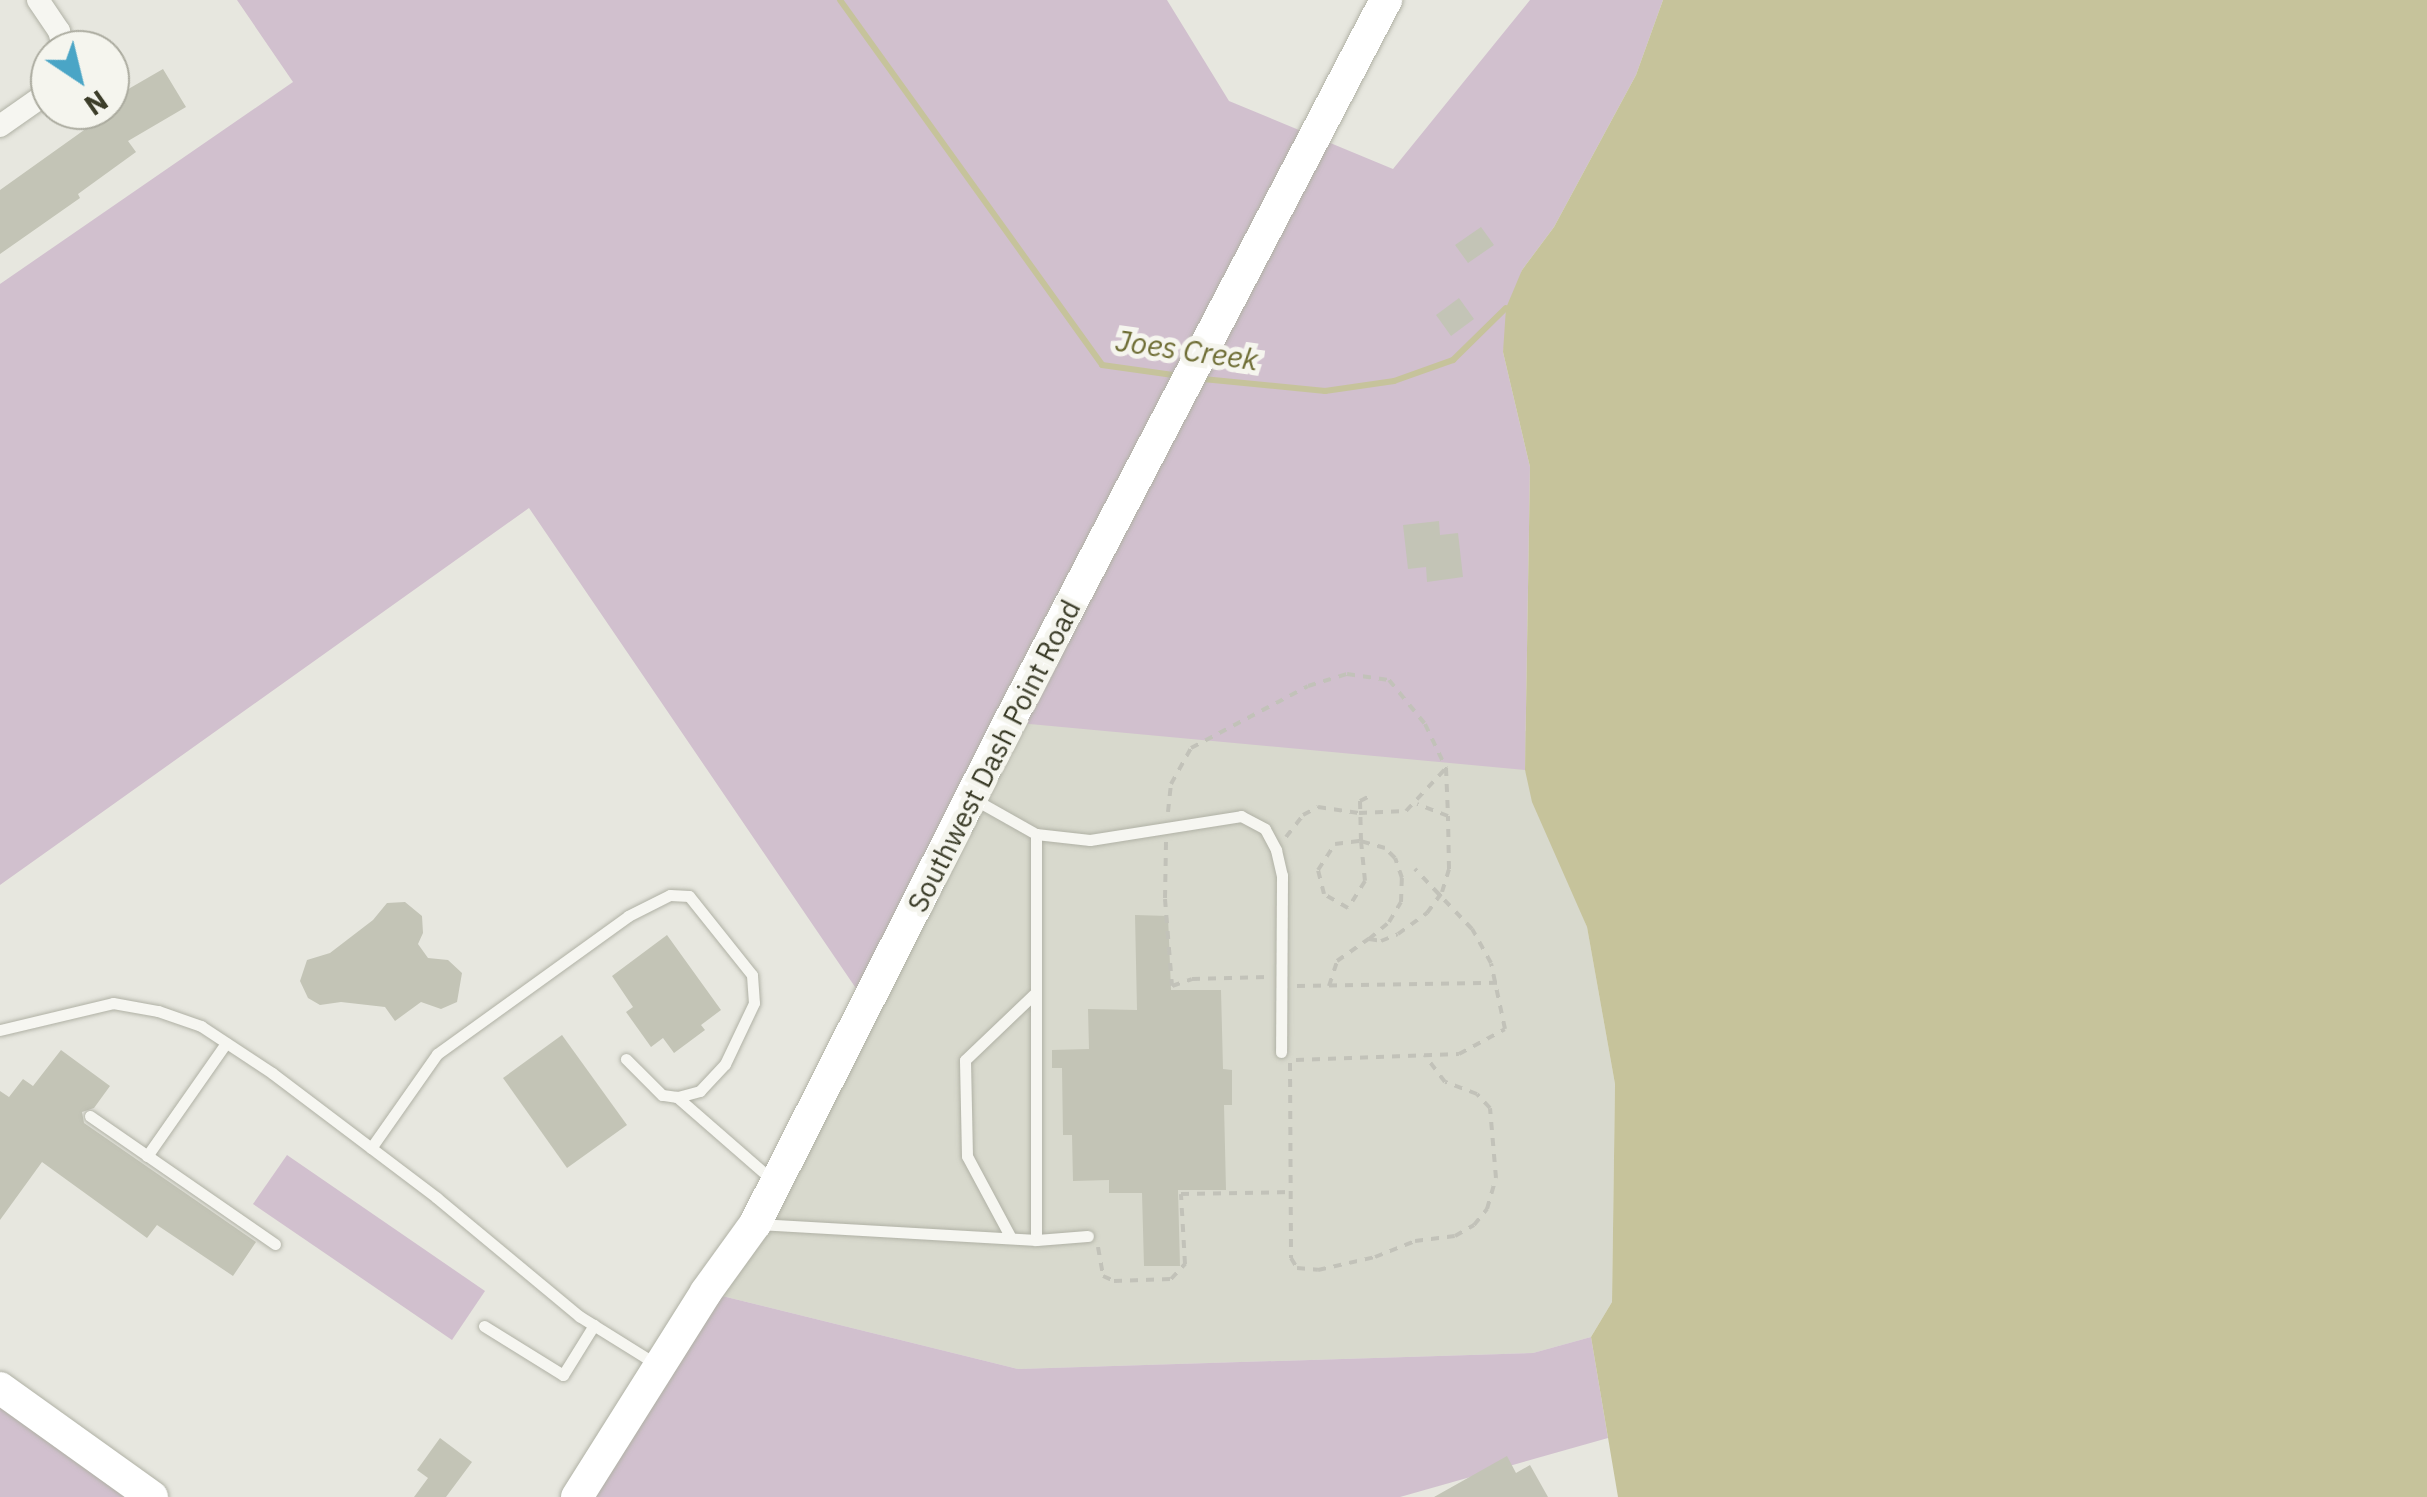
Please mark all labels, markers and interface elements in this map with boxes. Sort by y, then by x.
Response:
north arrow [30,30,130,130]
text: N [77,82,115,124]
water label: Joes Creek [1114,322,1260,378]
street label: Southwest Dash Point Road [901,594,1087,918]

